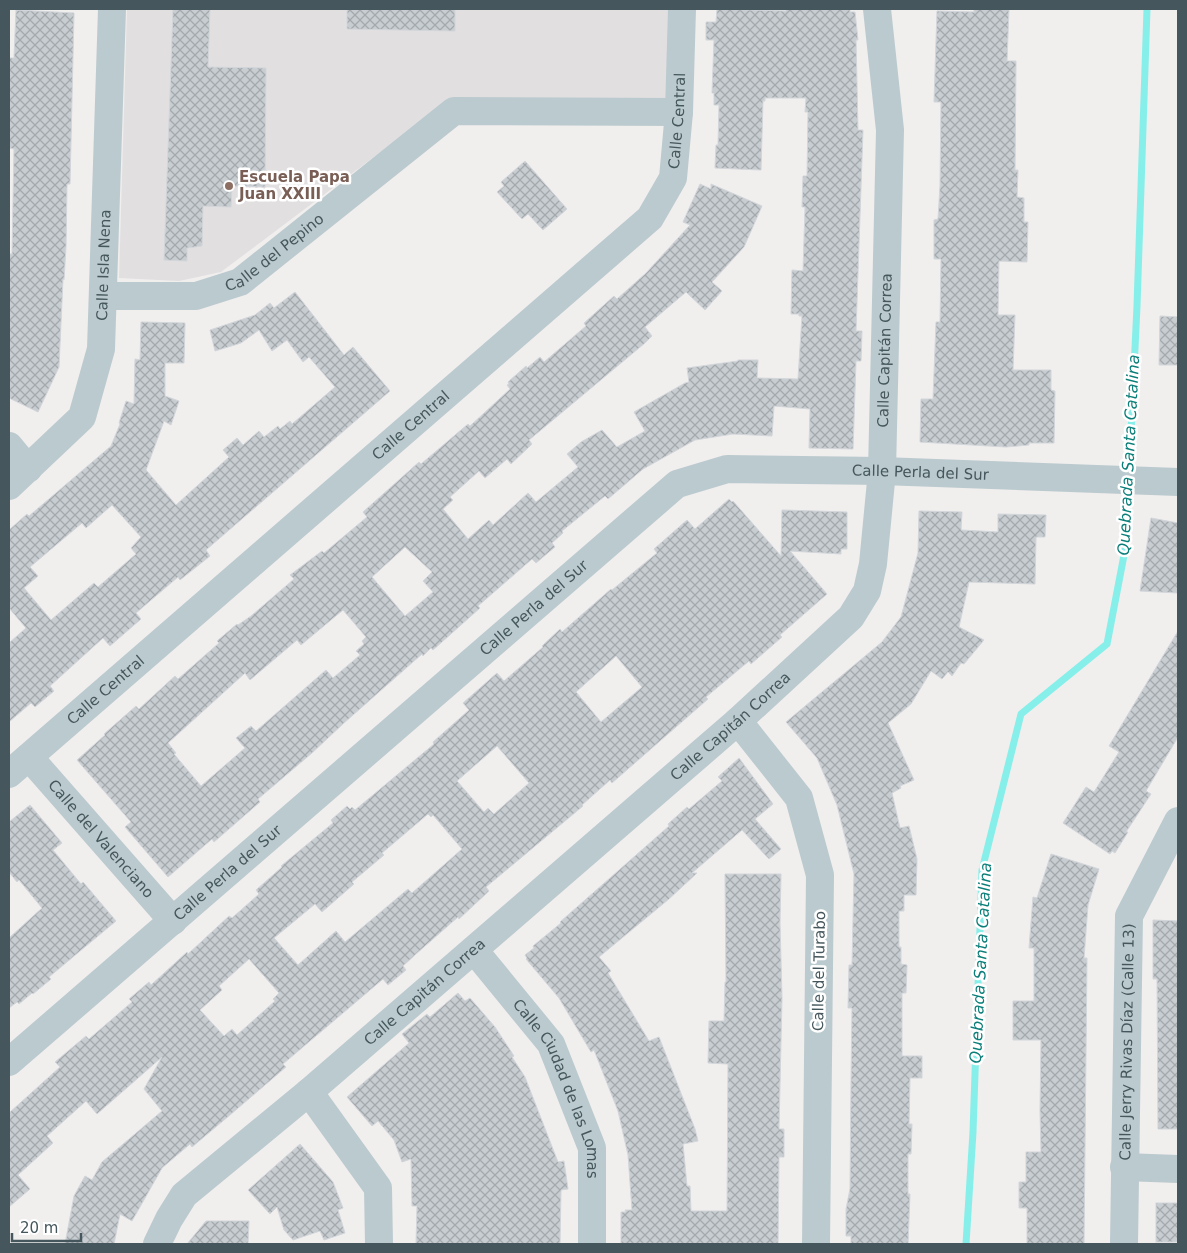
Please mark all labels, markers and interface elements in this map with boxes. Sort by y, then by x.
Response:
street label: Calle Central [665,72,689,170]
place label: Escuela Papa Juan XXIII [238,168,350,203]
marker: Escuela Papa Juan XXIII [223,180,235,192]
street label: Calle Isla Nena [93,209,115,321]
street label: Calle del Pepino [223,210,327,295]
street label: Calle Capitán Correa [874,273,896,428]
water label: Quebrada Santa Catalina [1114,354,1143,556]
street label: Calle Central [368,387,453,464]
street label: Calle Perla del Sur [852,462,990,484]
street label: Calle Perla del Sur [476,556,592,660]
street label: Calle Central [63,652,148,729]
street label: Calle Capitán Correa [667,668,794,784]
street label: Calle del Valenciano [44,776,158,902]
street label: Calle Perla del Sur [170,821,286,925]
water label: Quebrada Santa Catalina [966,862,995,1064]
street label: Calle del Turabo [809,911,829,1031]
street label: Calle Jerry Rivas Díaz (Calle 13) [1116,923,1138,1161]
street label: Calle Capitán Correa [360,935,489,1049]
street label: Calle Ciudad de las Lomas [509,995,601,1179]
scale bar [12,1210,81,1242]
text: 20 m [20,1219,58,1237]

